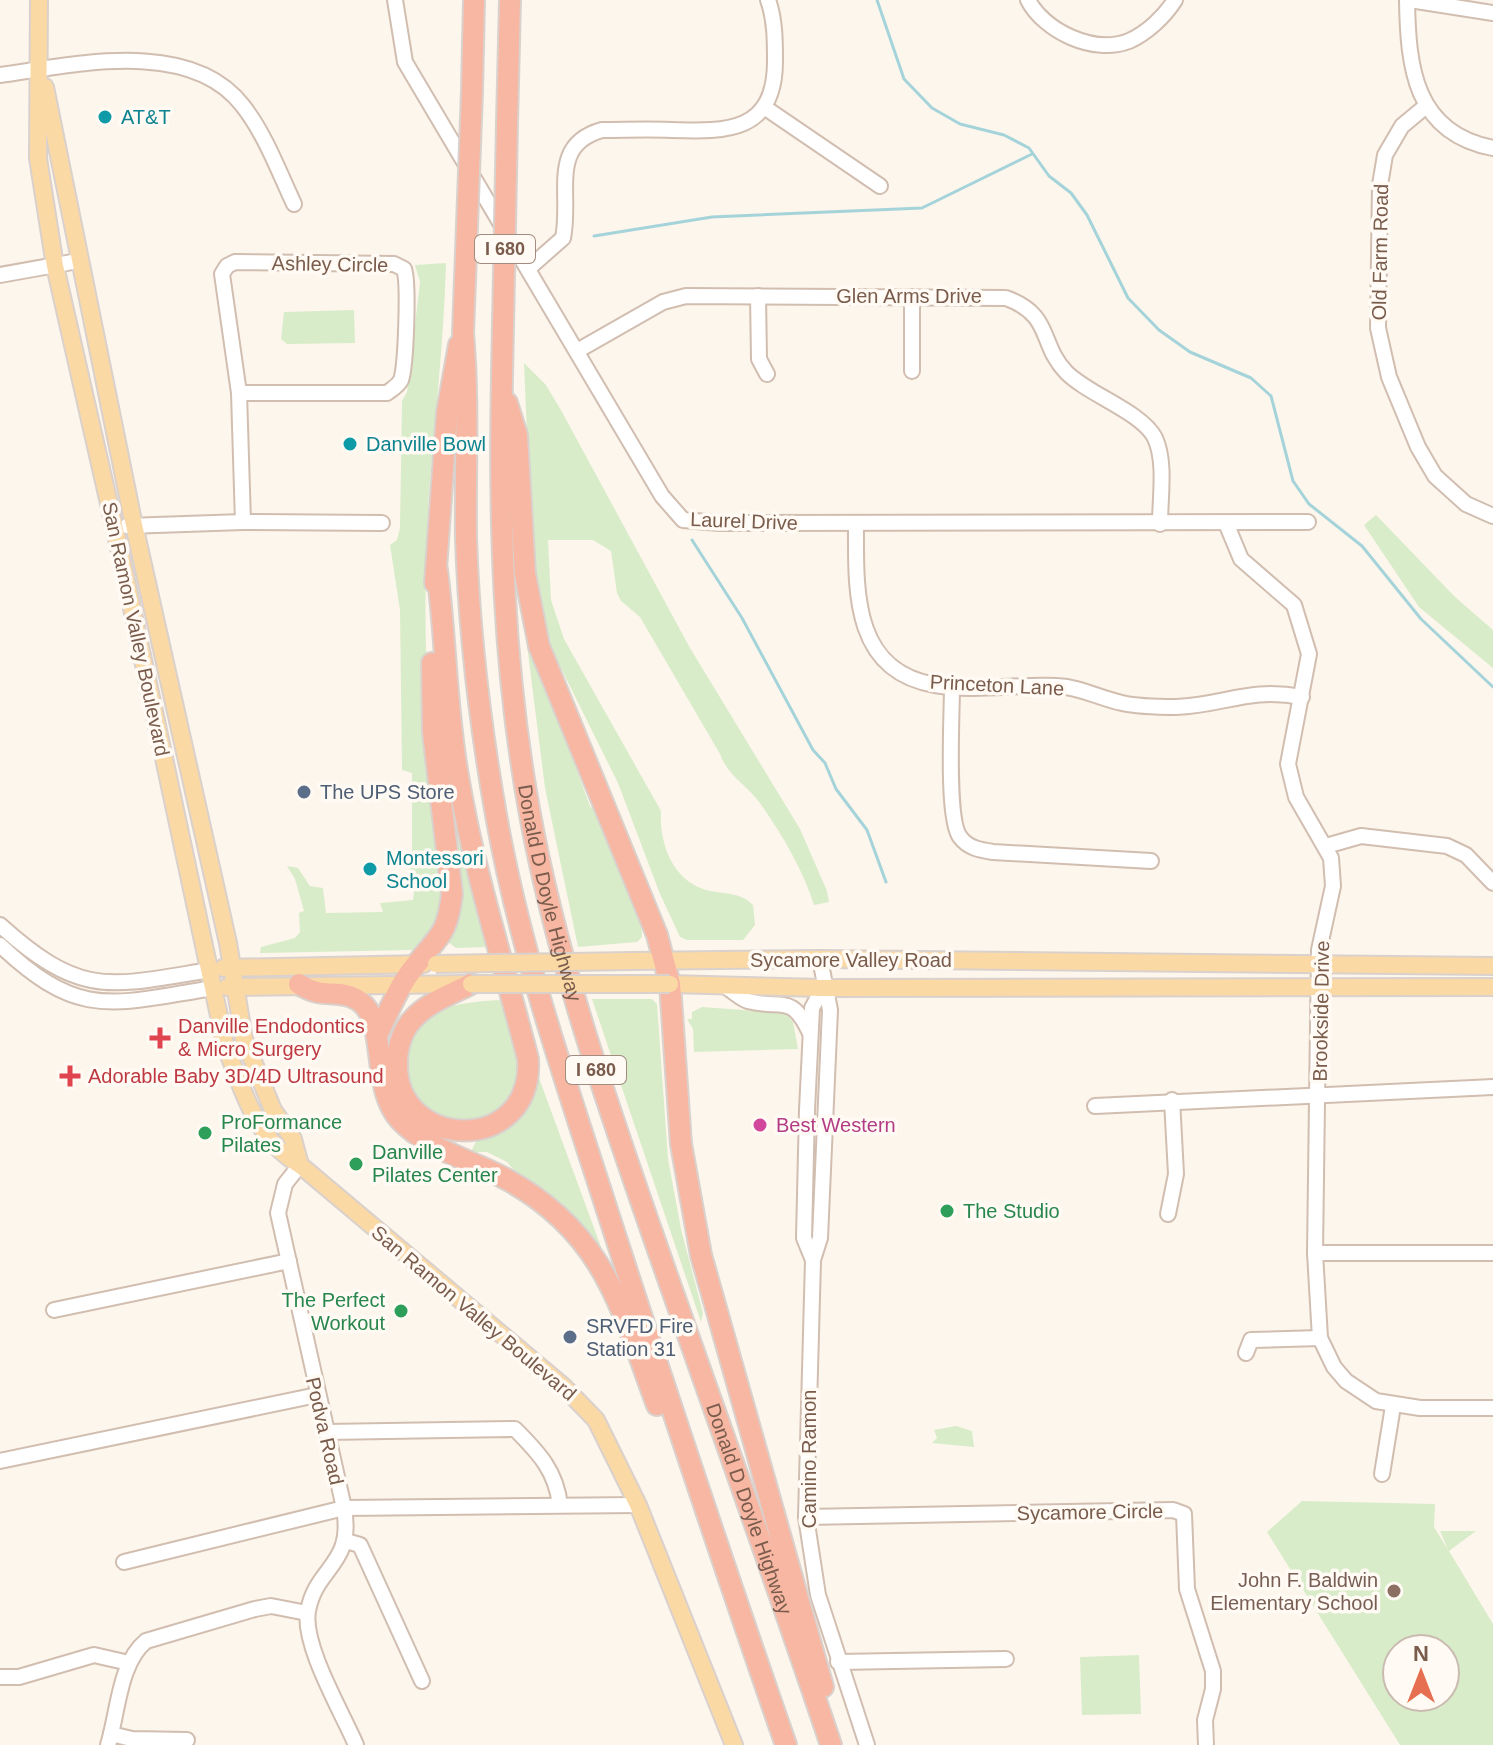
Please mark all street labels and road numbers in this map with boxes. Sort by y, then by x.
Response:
street label: Old Farm Road [1368,183,1392,321]
road number: I 680 [475,235,535,263]
street label: Ashley Circle [271,252,389,276]
street label: Glen Arms Drive [836,285,982,307]
street label: San Ramon Valley Boulevard [98,500,174,758]
street label: Laurel Drive [690,508,798,534]
street label: Princeton Lane [929,670,1065,700]
street label: Donald D Doyle Highway [514,783,586,1004]
street label: Brookside Drive [1309,940,1333,1082]
street label: Sycamore Valley Road [750,949,952,971]
road number: I 680 [566,1056,626,1084]
street label: San Ramon Valley Boulevard [367,1221,581,1405]
street label: Podva Road [302,1375,348,1487]
street label: Camino Ramon [798,1390,820,1528]
street label: Donald D Doyle Highway [702,1400,797,1617]
street label: Sycamore Circle [1016,1500,1164,1524]

